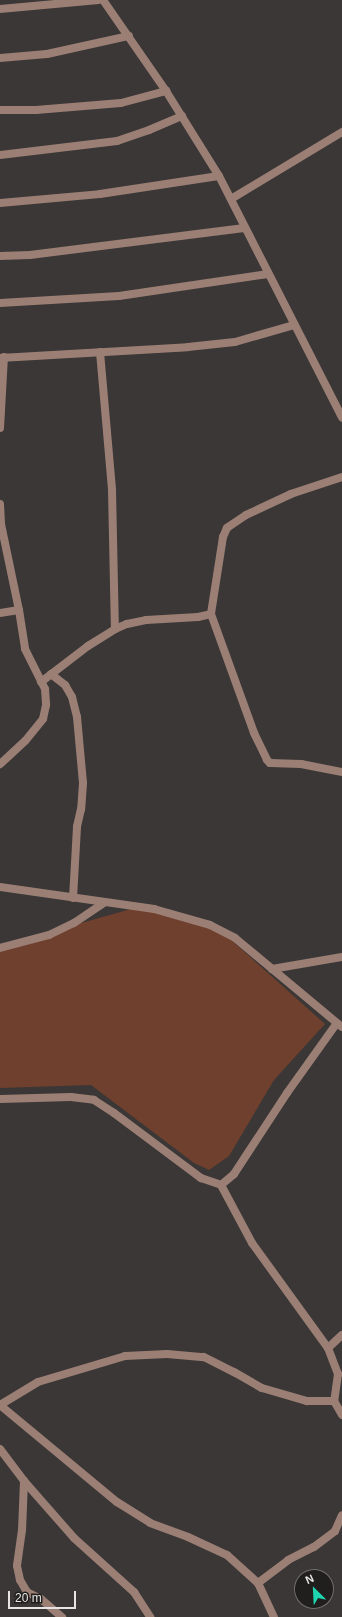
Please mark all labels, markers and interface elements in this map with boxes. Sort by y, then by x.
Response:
north arrow [294,1569,334,1609]
text: N [303,1572,316,1586]
scale bar [10,1583,78,1609]
text: 20 m [15,1591,42,1605]

